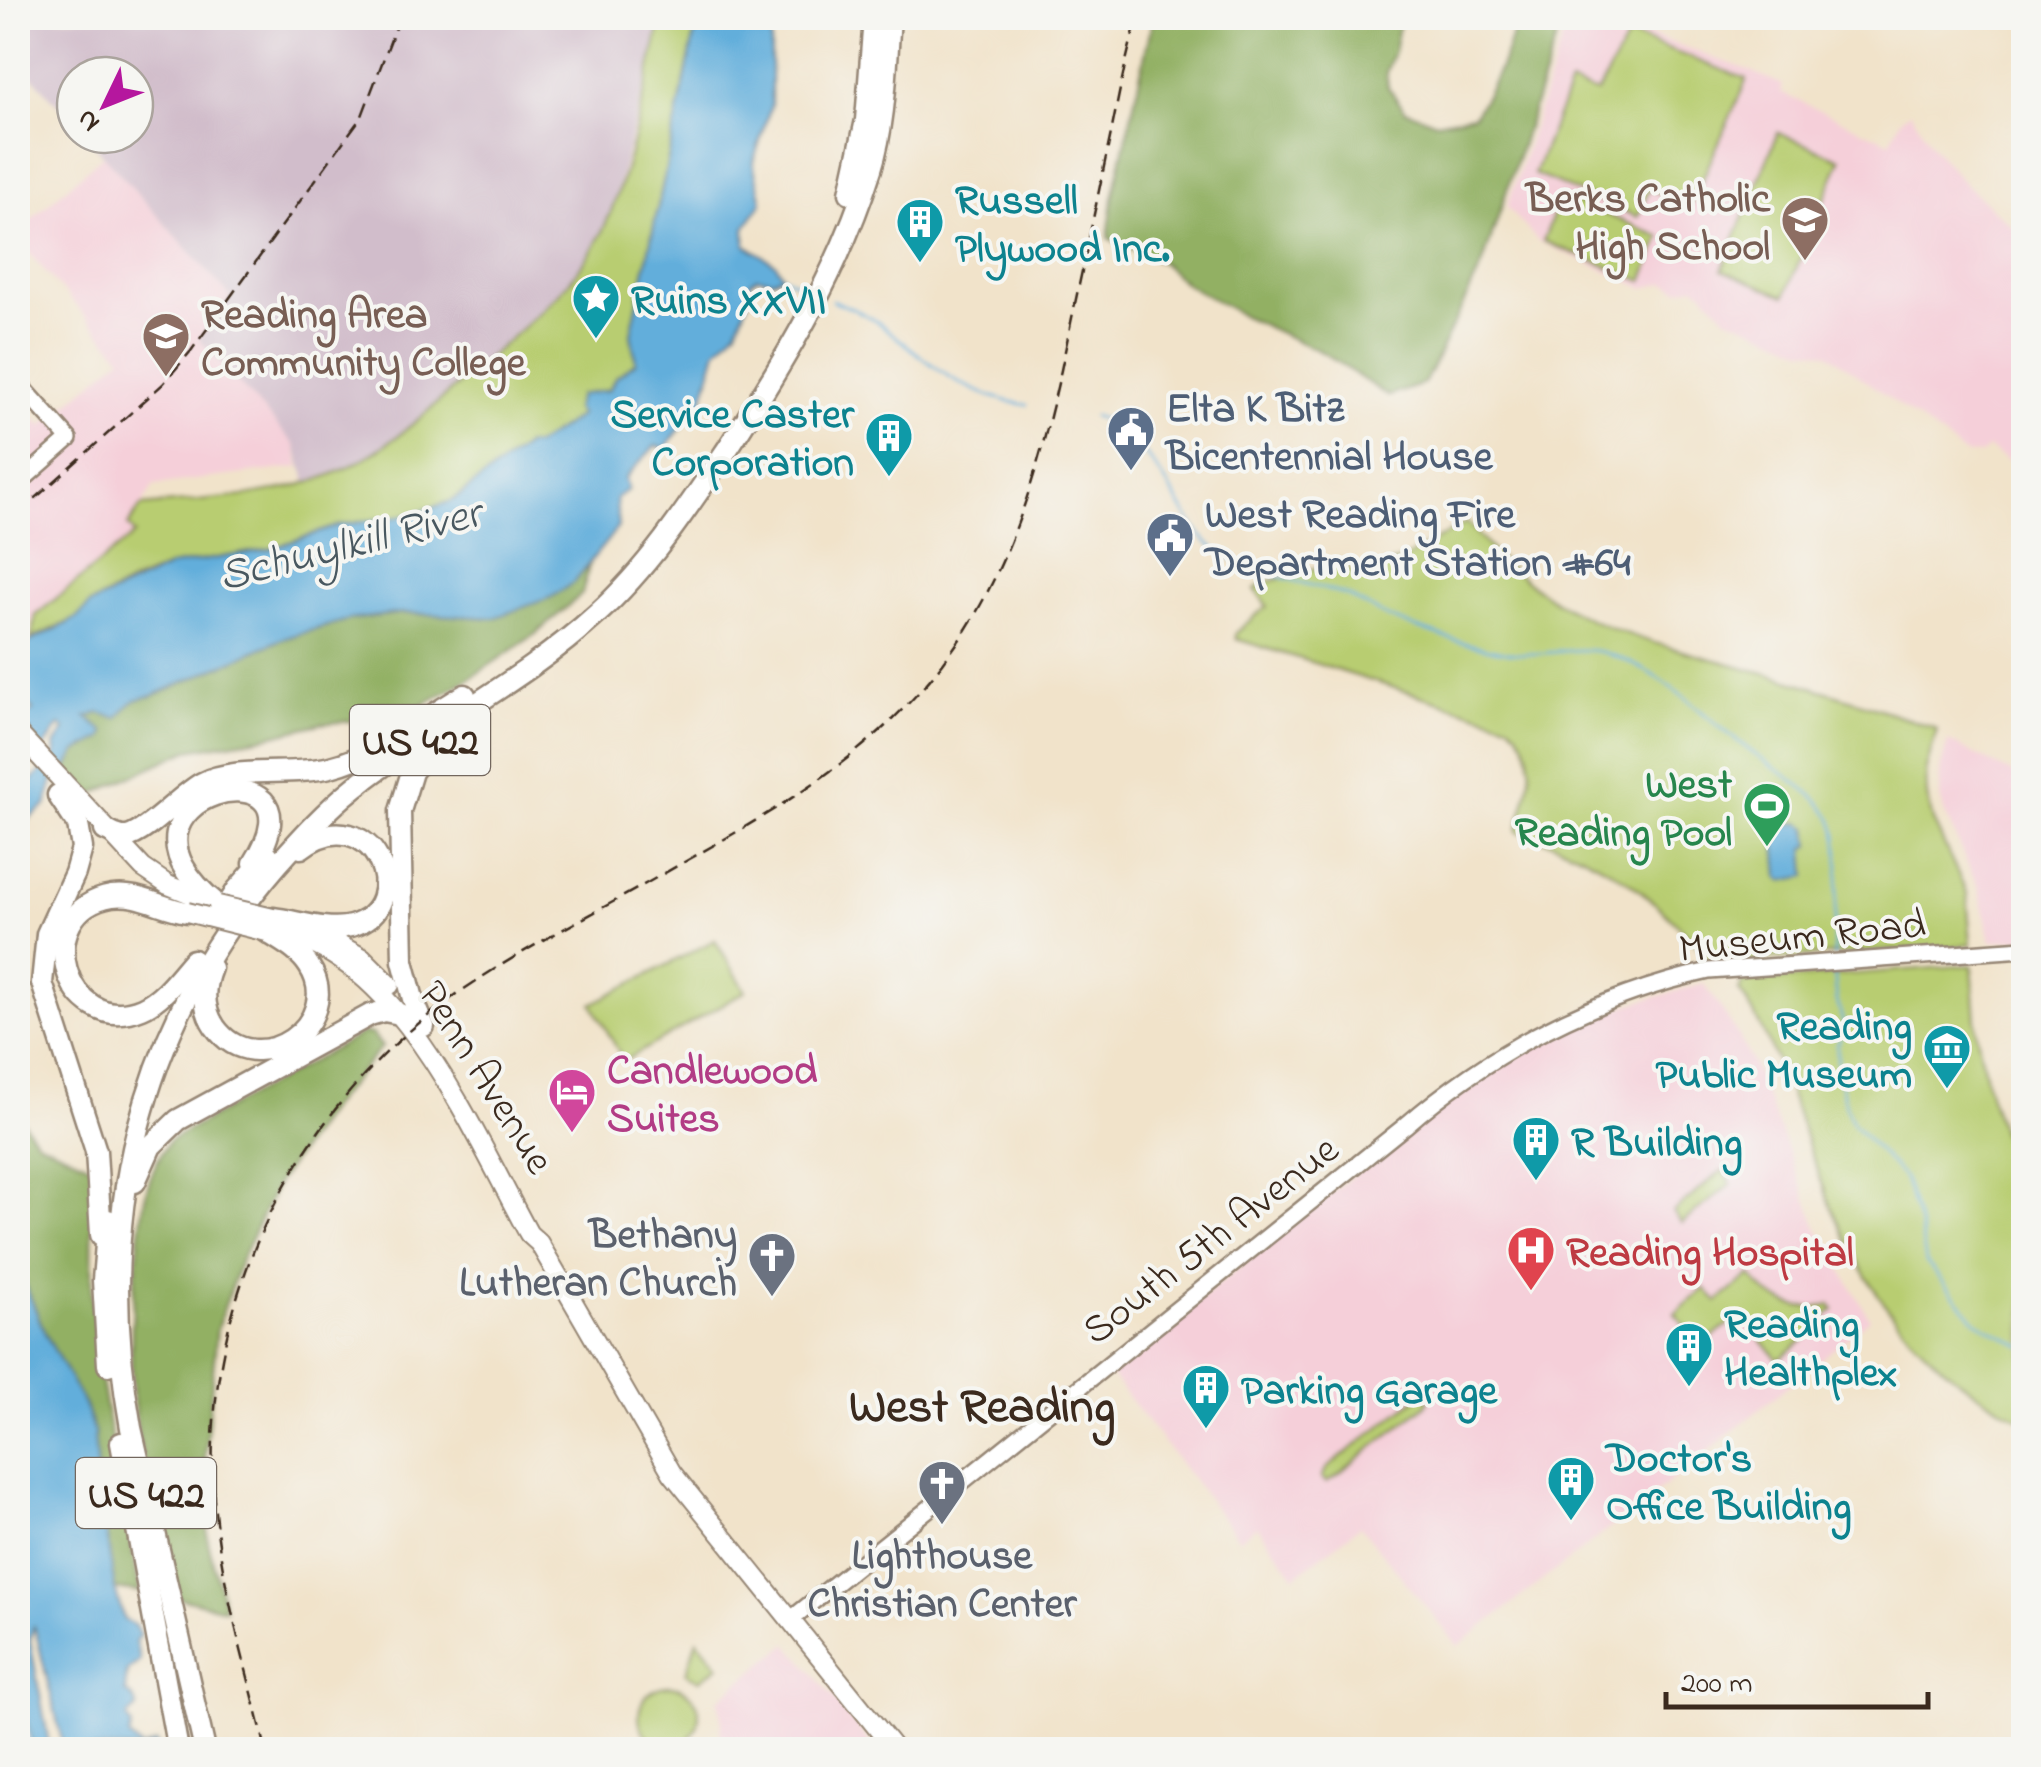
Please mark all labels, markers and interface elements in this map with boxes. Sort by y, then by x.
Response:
north arrow [55,55,155,155]
text: N [68,99,111,141]
place label: Berks Catholic High School [1524,170,1771,280]
place label: Russell Plywood Inc. [955,172,1170,281]
school or university icon: Berks Catholic High School [1779,194,1831,262]
building icon: Russell Plywood Inc. [894,196,946,264]
place icon: Ruins XXVII [570,272,622,340]
place label: Ruins XXVII [631,272,826,333]
place label: Reading Area Community College [201,286,527,396]
school or university icon: Reading Area Community College [140,310,192,378]
place label: Elta K Bitz Bicentennial House [1164,380,1494,489]
place label: Service Caster Corporation [610,386,855,495]
public building icon: Elta K Bitz Bicentennial House [1105,404,1157,472]
building icon: Service Caster Corporation [863,410,915,478]
water label: Schuylkill River [212,481,493,611]
place label: West Reading Fire Department Station #64 [1203,486,1631,595]
public building icon: West Reading Fire Department Station #64 [1144,510,1196,578]
road number: US 422 [350,705,490,775]
place label: West Reading Pool [1515,756,1733,866]
sports icon: West Reading Pool [1741,780,1793,848]
street label: Museum Road [1676,895,1929,982]
street label: Penn Avenue [401,970,568,1187]
place label: Reading Public Museum [1656,998,1912,1107]
museum icon: Reading Public Museum [1921,1022,1973,1090]
place label: Candlewood Suites [607,1042,818,1151]
hotel icon: Candlewood Suites [546,1066,598,1134]
building icon: R Building [1510,1114,1562,1182]
place label: R Building [1571,1114,1742,1176]
street label: South 5th Avenue [1070,1122,1353,1361]
place label: Bethany Lutheran Church [459,1206,737,1315]
hospital icon: Reading Hospital [1505,1224,1557,1292]
place label: Reading Hospital [1566,1224,1854,1286]
church icon: Bethany Lutheran Church [746,1230,798,1298]
place label: Reading Healthplex [1724,1296,1897,1405]
building icon: Reading Healthplex [1663,1320,1715,1388]
building icon: Parking Garage [1180,1362,1232,1430]
place label: Parking Garage [1241,1362,1498,1424]
district label: West Reading [849,1374,1115,1446]
place label: Doctor's Office Building [1604,1430,1851,1540]
building icon: Doctor's Office Building [1545,1454,1597,1522]
road number: US 422 [76,1458,216,1528]
church icon: Lighthouse Christian Center [916,1458,968,1526]
place label: Lighthouse Christian Center [807,1527,1078,1636]
scale bar [1666,1647,1928,1709]
text: 200 m [1681,1663,1753,1707]

